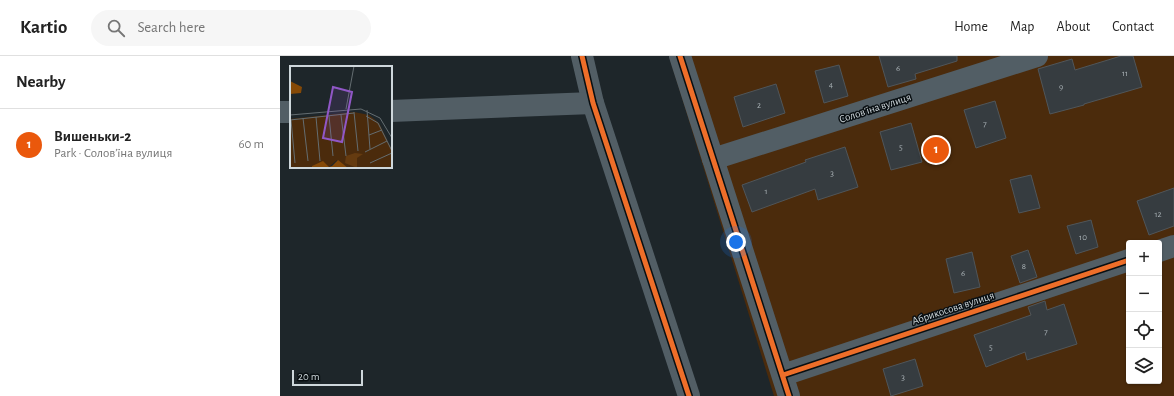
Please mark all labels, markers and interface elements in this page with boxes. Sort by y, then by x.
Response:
search box [91,10,371,46]
icon: search [105,17,127,39]
text: Kartio [20,18,67,37]
text: Search here [137,20,205,35]
text: Home [954,20,988,34]
text: Map [1010,20,1034,34]
text: About [1056,20,1090,34]
text: Contact [1112,20,1154,34]
house number: 6 [896,64,900,73]
inset map [290,66,392,168]
house number: 11 [1122,69,1128,78]
text: Nearby [16,73,66,90]
house number: 4 [829,80,834,89]
house number: 9 [1059,83,1063,92]
street label: Соловʼїна вулиця [838,91,912,125]
house number: 2 [757,101,761,110]
house number: 7 [983,120,987,129]
text: Вишеньки-2 [54,129,131,144]
pin: 1 [923,135,949,165]
text: 1 [27,138,31,151]
text: 60 m [238,138,264,151]
house number: 5 [899,143,903,152]
text: Park · Соловʼїна вулиця [54,147,172,160]
house number: 3 [830,169,834,178]
house number: 1 [764,187,768,196]
house number: 12 [1154,210,1162,219]
your location [726,232,746,252]
house number: 10 [1079,233,1087,242]
map controls [1126,240,1162,384]
button: + [1126,240,1162,276]
house number: 8 [1022,262,1026,271]
house number: 6 [961,269,965,278]
button: − [1126,276,1162,312]
street label: Абрикосова вулиця [910,289,996,327]
button: locate [1126,312,1162,348]
house number: 7 [1044,328,1048,337]
house number: 5 [989,343,993,352]
button: layers [1126,348,1162,384]
scale bar [292,368,363,387]
text: 20 m [298,371,319,382]
house number: 3 [901,373,905,382]

